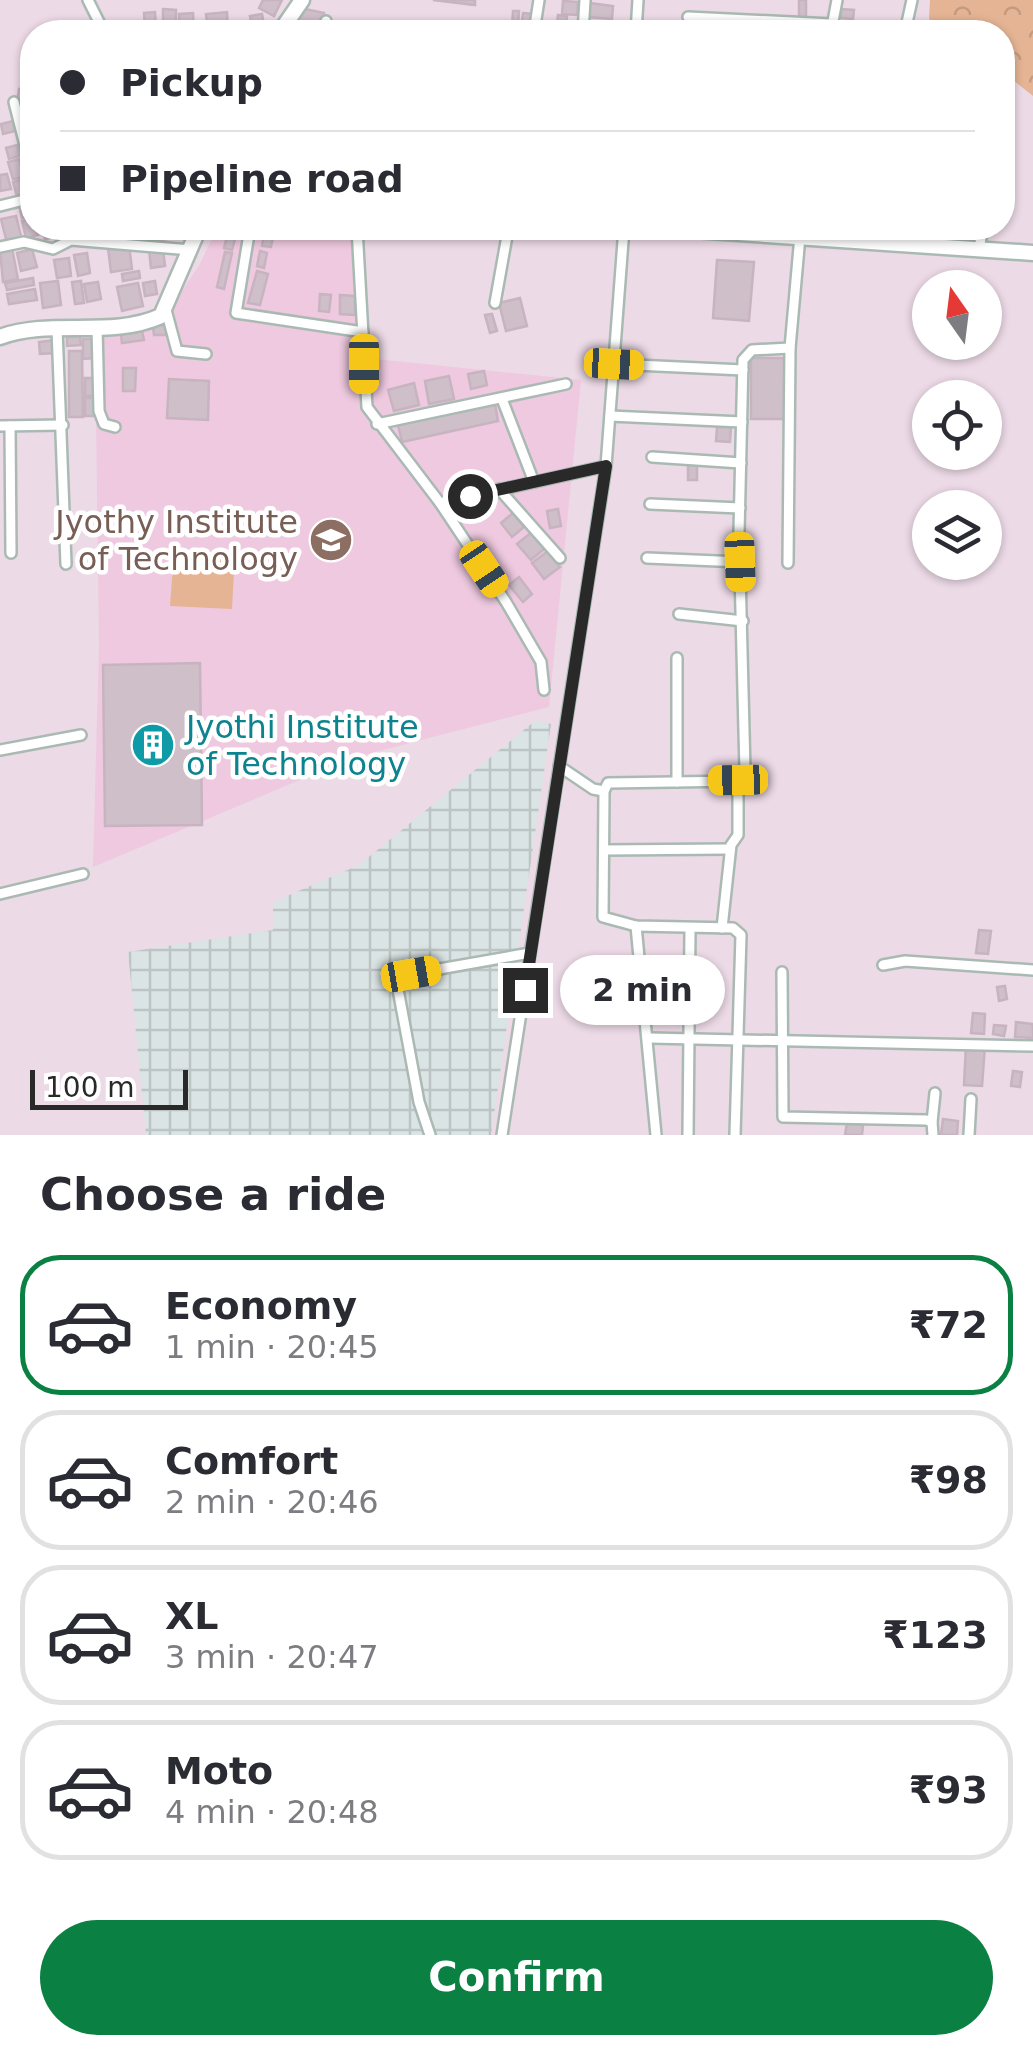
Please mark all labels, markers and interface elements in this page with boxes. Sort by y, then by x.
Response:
text: Pickup [120,61,263,105]
text: Pipeline road [120,157,404,201]
north arrow [912,270,1002,360]
map controls [912,270,1002,580]
car [349,334,379,394]
car [583,347,645,381]
button: locate [912,380,1002,470]
route start [448,474,493,519]
button: layers [912,490,1002,580]
place label: Jyothy Institute of Technology [53,503,298,578]
school or university icon: Jyothy Institute of Technology [308,517,354,563]
car [724,531,756,593]
car [455,536,513,602]
place label: Jyothi Institute of Technology [184,708,419,783]
building icon: Jyothi Institute of Technology [130,722,176,768]
car [708,764,768,796]
car [379,954,443,994]
callout: 2 min [560,955,725,1025]
route end [503,968,548,1013]
text: 2 min [592,971,693,1009]
scale bar [30,1065,188,1110]
text: 100 m [45,1071,135,1104]
text: Choose a ride [40,1168,386,1221]
icon: car [45,1280,135,1370]
text: Economy [165,1284,357,1328]
text: ₹72 [909,1303,988,1347]
text: 1 min · 20:45 [165,1328,379,1366]
icon: car [45,1435,135,1525]
text: Comfort [165,1439,338,1483]
text: ₹98 [909,1458,988,1502]
text: 2 min · 20:46 [165,1483,379,1521]
icon: car [45,1590,135,1680]
text: XL [165,1594,219,1638]
text: ₹123 [882,1613,988,1657]
text: 3 min · 20:47 [165,1638,379,1676]
icon: car [45,1745,135,1835]
text: Moto [165,1749,273,1793]
text: ₹93 [909,1768,988,1812]
text: 4 min · 20:48 [165,1793,379,1831]
button: Confirm [40,1920,993,2035]

